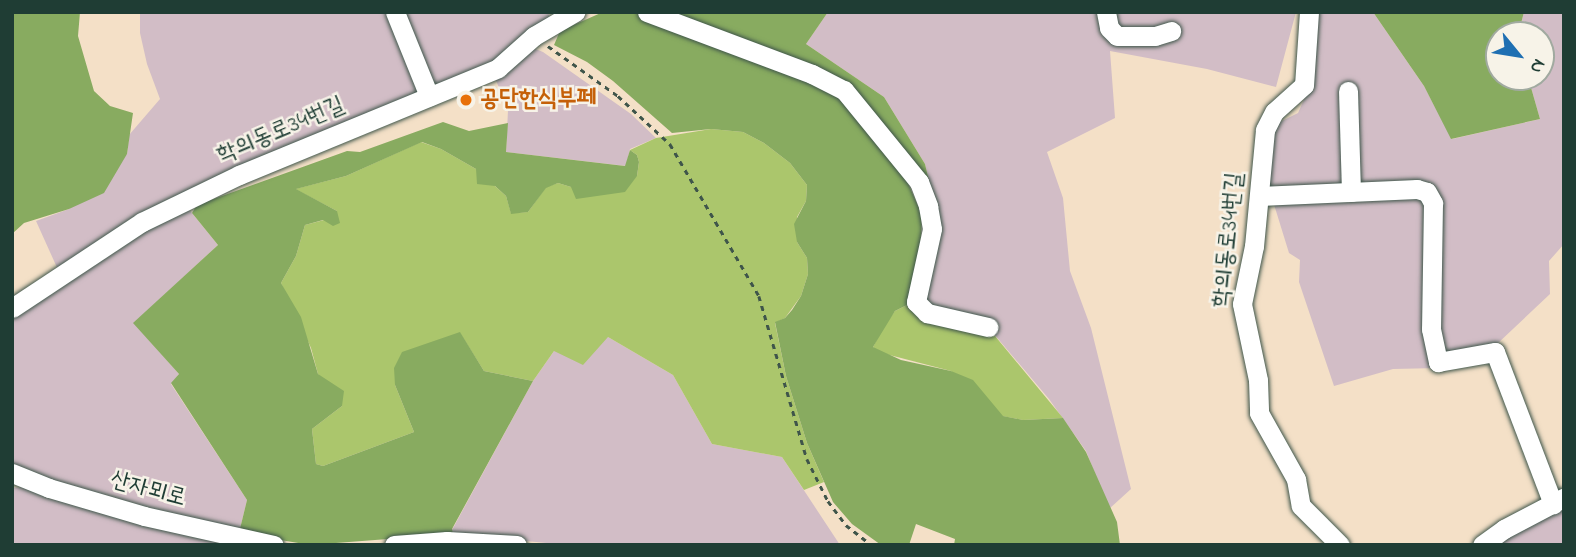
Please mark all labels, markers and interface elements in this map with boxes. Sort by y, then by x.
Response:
north arrow [1485,21,1555,91]
text: N [1522,53,1552,78]
place label: 공단한식부페 [480,86,596,114]
street label: 학의동로34번길 [213,91,349,171]
marker: 공단한식부페 [458,92,474,108]
street label: 학의동로34번길 [1208,171,1250,309]
street label: 산자뫼로 [107,466,189,514]

